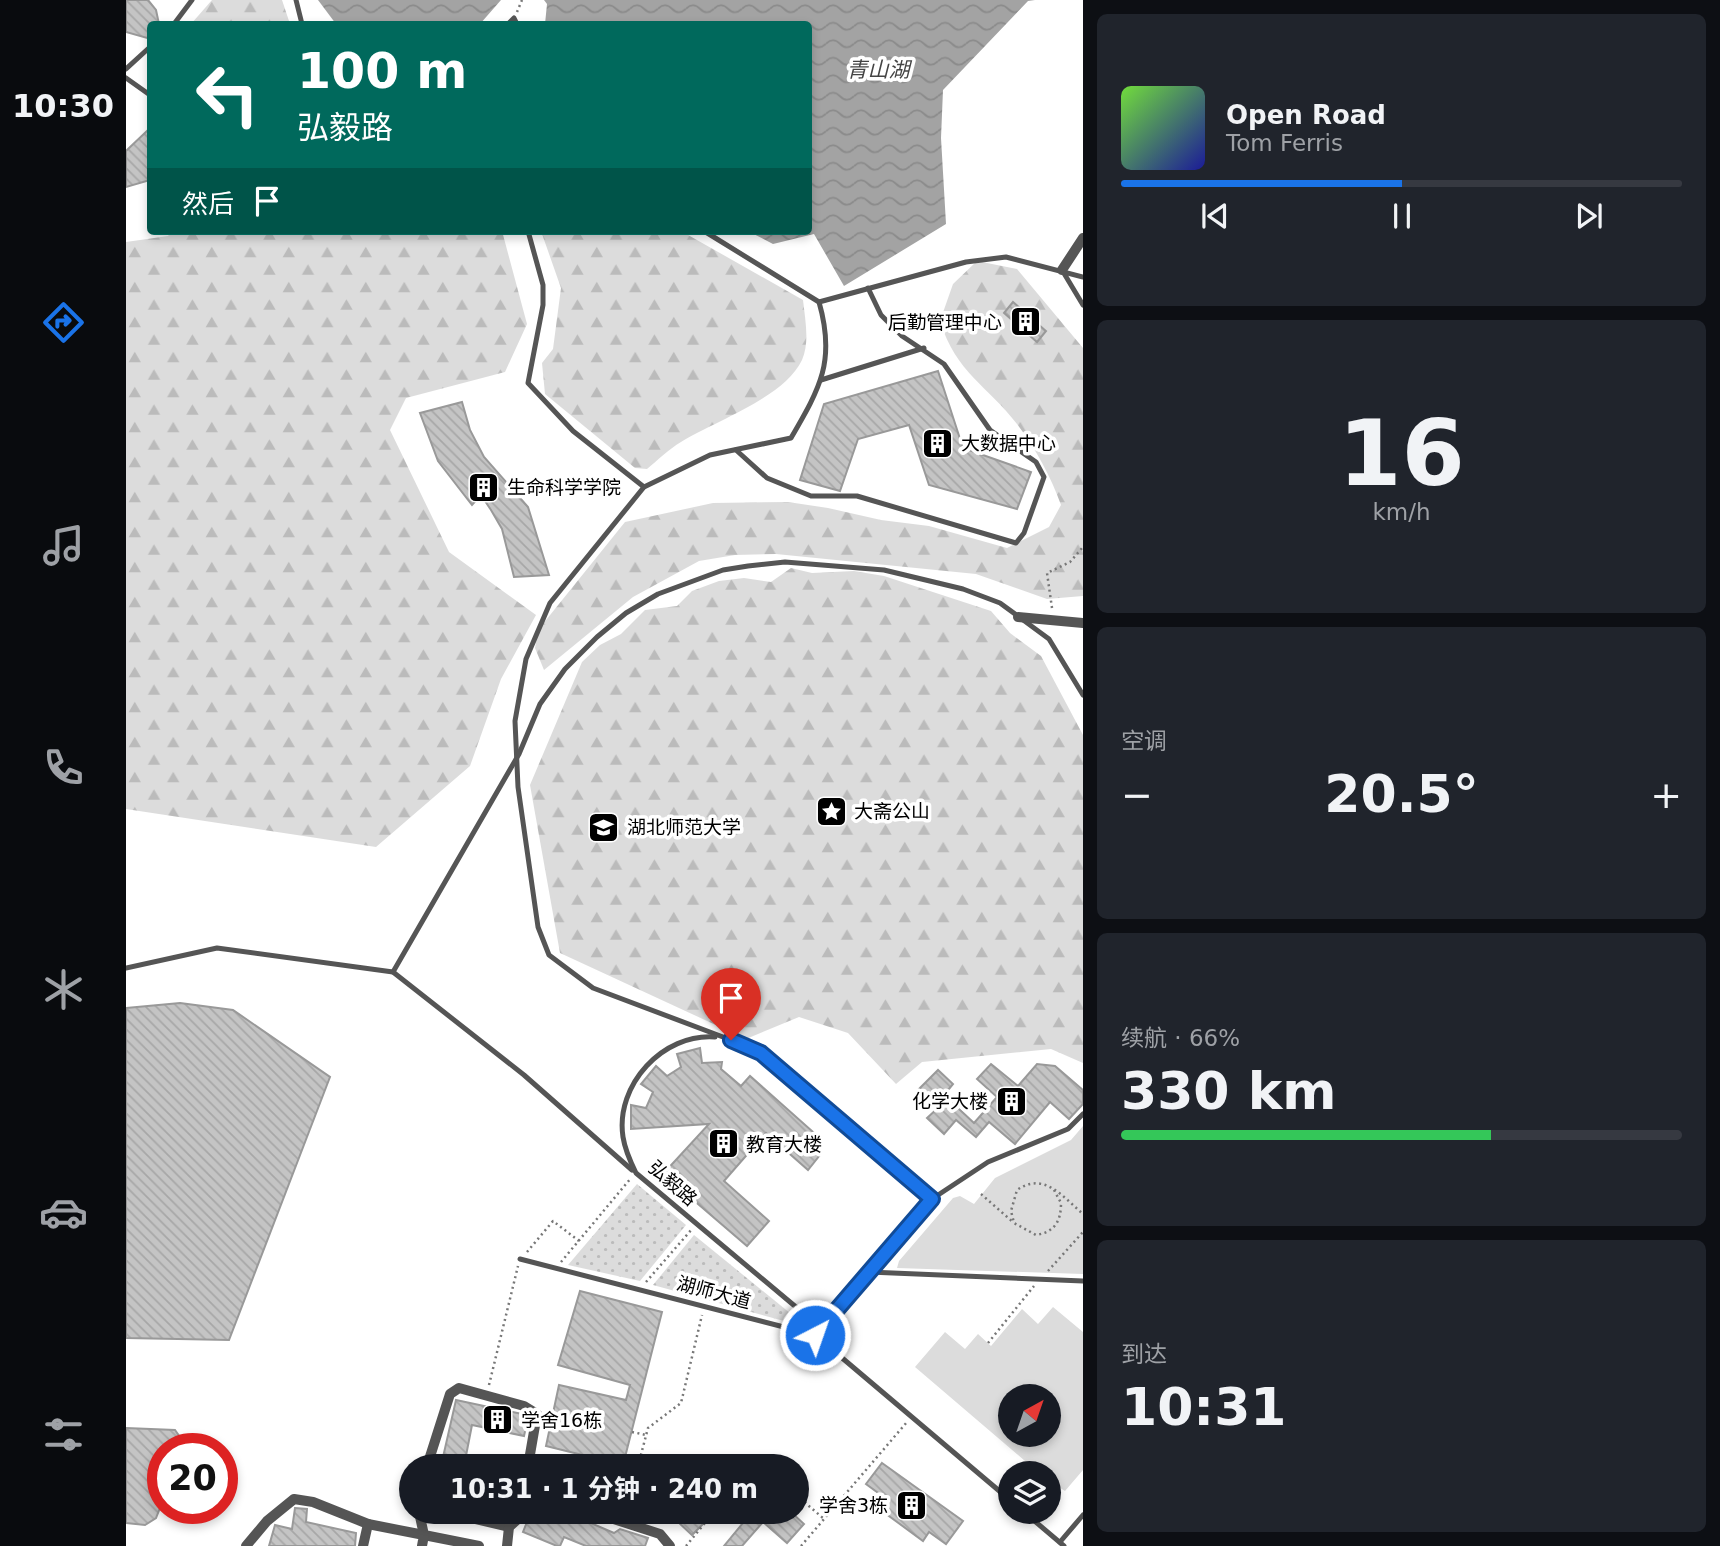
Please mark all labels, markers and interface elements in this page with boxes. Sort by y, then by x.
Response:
text: 100 m [297,43,467,100]
icon: left [182,49,273,140]
water label: 青山湖 [847,58,912,82]
text: 10:30 [12,87,114,125]
text: Open Road [1226,100,1386,130]
text: 弘毅路 [297,109,393,147]
text: Tom Ferris [1226,130,1343,156]
icon: arrive [248,182,286,220]
text: 然后 [182,189,234,219]
icon: previous [1196,197,1234,235]
icon: pause [1383,197,1421,235]
icon: next [1570,197,1608,235]
icon: directions [39,298,88,347]
building icon: 后勤管理中心 [1008,305,1042,339]
place label: 后勤管理中心 [888,311,1002,333]
text: 16 [1338,401,1465,506]
building icon: 大数据中心 [921,426,955,460]
place label: 大数据中心 [961,432,1056,454]
building icon: 生命科学学院 [467,470,501,504]
place label: 生命科学学院 [507,476,621,498]
text: km/h [1372,499,1431,525]
icon: music [39,521,88,570]
text: 空调 [1121,728,1167,754]
icon: phone [39,743,88,792]
text: 20.5° [1324,764,1479,824]
text: − [1121,773,1153,817]
text: + [1650,773,1682,817]
place icon: 大斋公山 [814,794,848,828]
place label: 大斋公山 [854,800,930,822]
school or university icon: 湖北师范大学 [587,810,621,844]
place label: 湖北师范大学 [627,816,741,838]
icon: climate [39,965,88,1014]
pin [701,968,761,1040]
icon: arrive [712,979,750,1017]
text: 续航 · 66% [1121,1025,1240,1051]
text: 330 km [1121,1061,1336,1121]
building icon: 化学大楼 [994,1084,1028,1118]
place label: 化学大楼 [912,1090,988,1112]
building icon: 教育大楼 [706,1127,740,1161]
place label: 教育大楼 [746,1133,822,1155]
street label: 弘毅路 [644,1156,702,1210]
icon: car [39,1188,88,1237]
street label: 湖师大道 [674,1272,754,1312]
position arrow [778,1298,852,1372]
text: 到达 [1121,1341,1167,1367]
text: 10:31 [1121,1377,1287,1437]
north arrow [998,1384,1060,1447]
map controls [998,1384,1061,1524]
building icon: 学舍16栋 [481,1403,515,1437]
place label: 学舍16栋 [521,1409,602,1431]
icon: filters [39,1410,88,1459]
speed limit sign: 20 [147,1433,238,1524]
button: layers [998,1461,1061,1524]
text: 10:31 · 1 分钟 · 240 m [450,1474,758,1504]
building icon: 学舍3栋 [894,1488,928,1522]
place label: 学舍3栋 [819,1494,888,1516]

